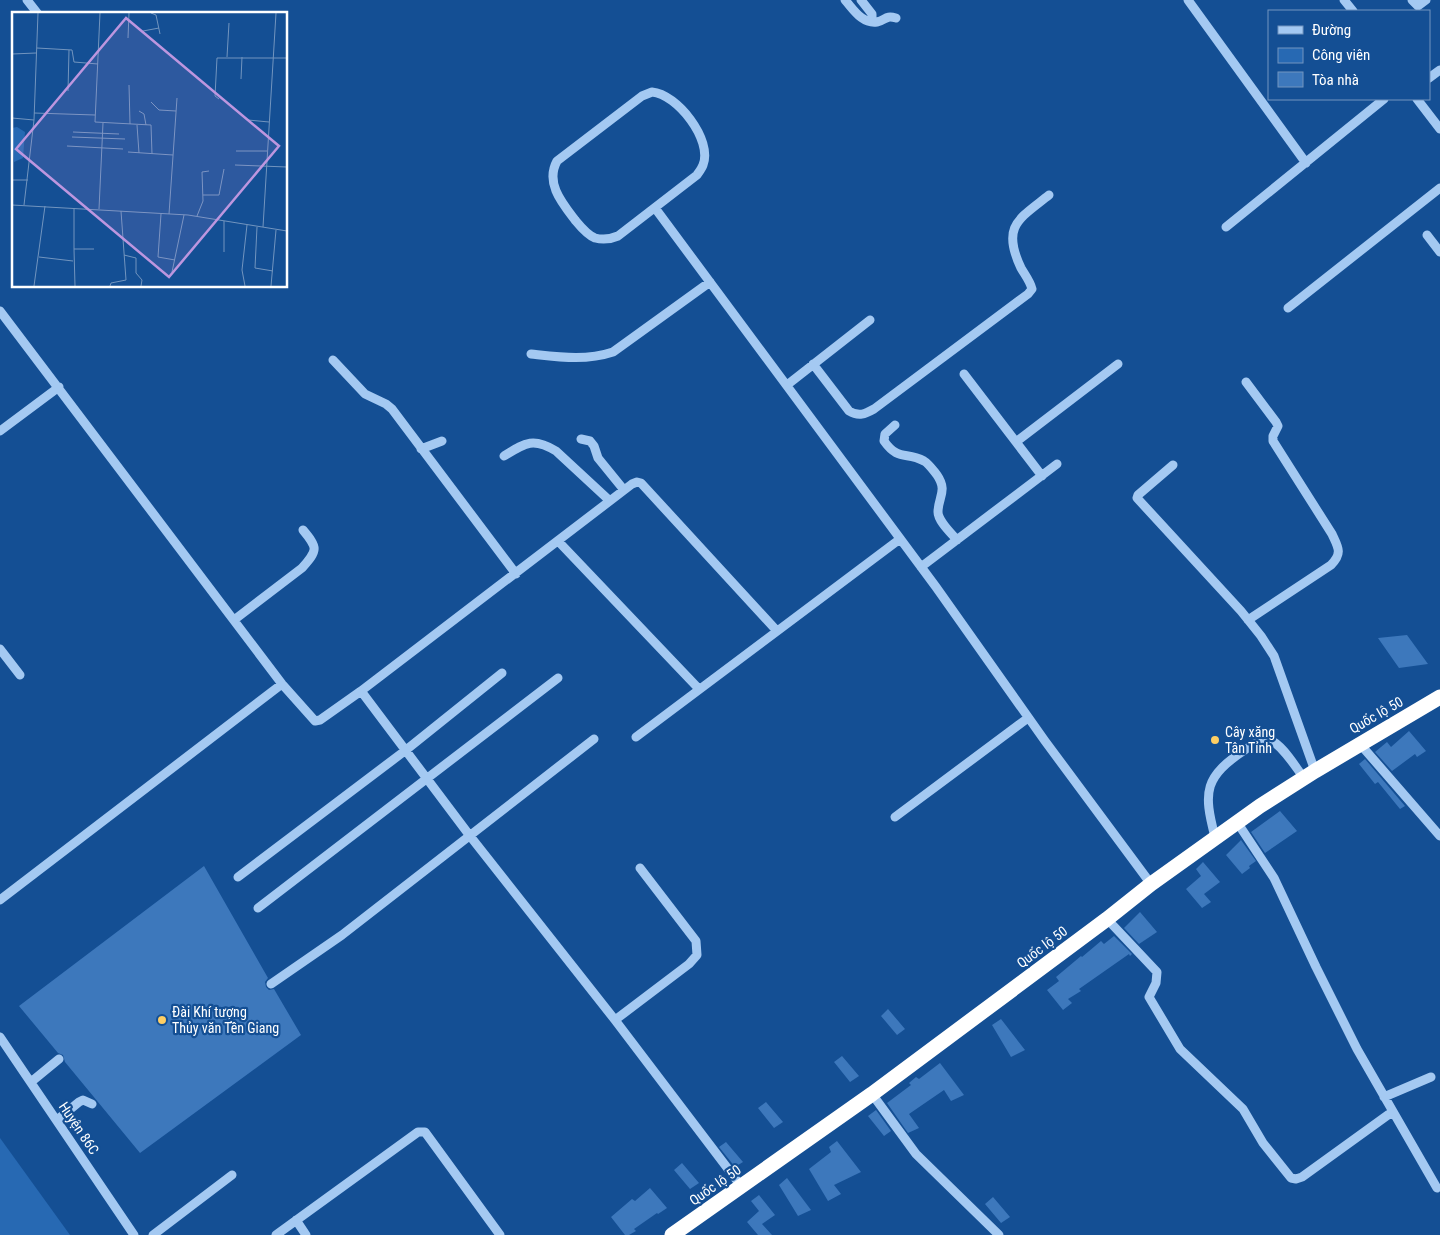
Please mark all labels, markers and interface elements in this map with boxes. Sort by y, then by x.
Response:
legend [1268,10,1430,100]
inset map [12,12,288,288]
text: Đường [1312,21,1351,39]
text: Công viên [1312,46,1370,64]
text: Tòa nhà [1312,71,1359,89]
street label: Quốc lộ 50 [1346,693,1406,737]
place label: Cây xăng Tân Tỉnh [1225,724,1275,756]
marker: Cây xăng Tân Tỉnh [1209,734,1221,746]
street label: Quốc lộ 50 [1014,923,1071,971]
place label: Đài Khí tượng Thủy văn Tền Giang [172,1004,279,1036]
marker: Đài Khí tượng Thủy văn Tền Giang [156,1014,168,1026]
street label: Huyện 86C [56,1099,102,1157]
street label: Quốc lộ 50 [686,1161,744,1209]

